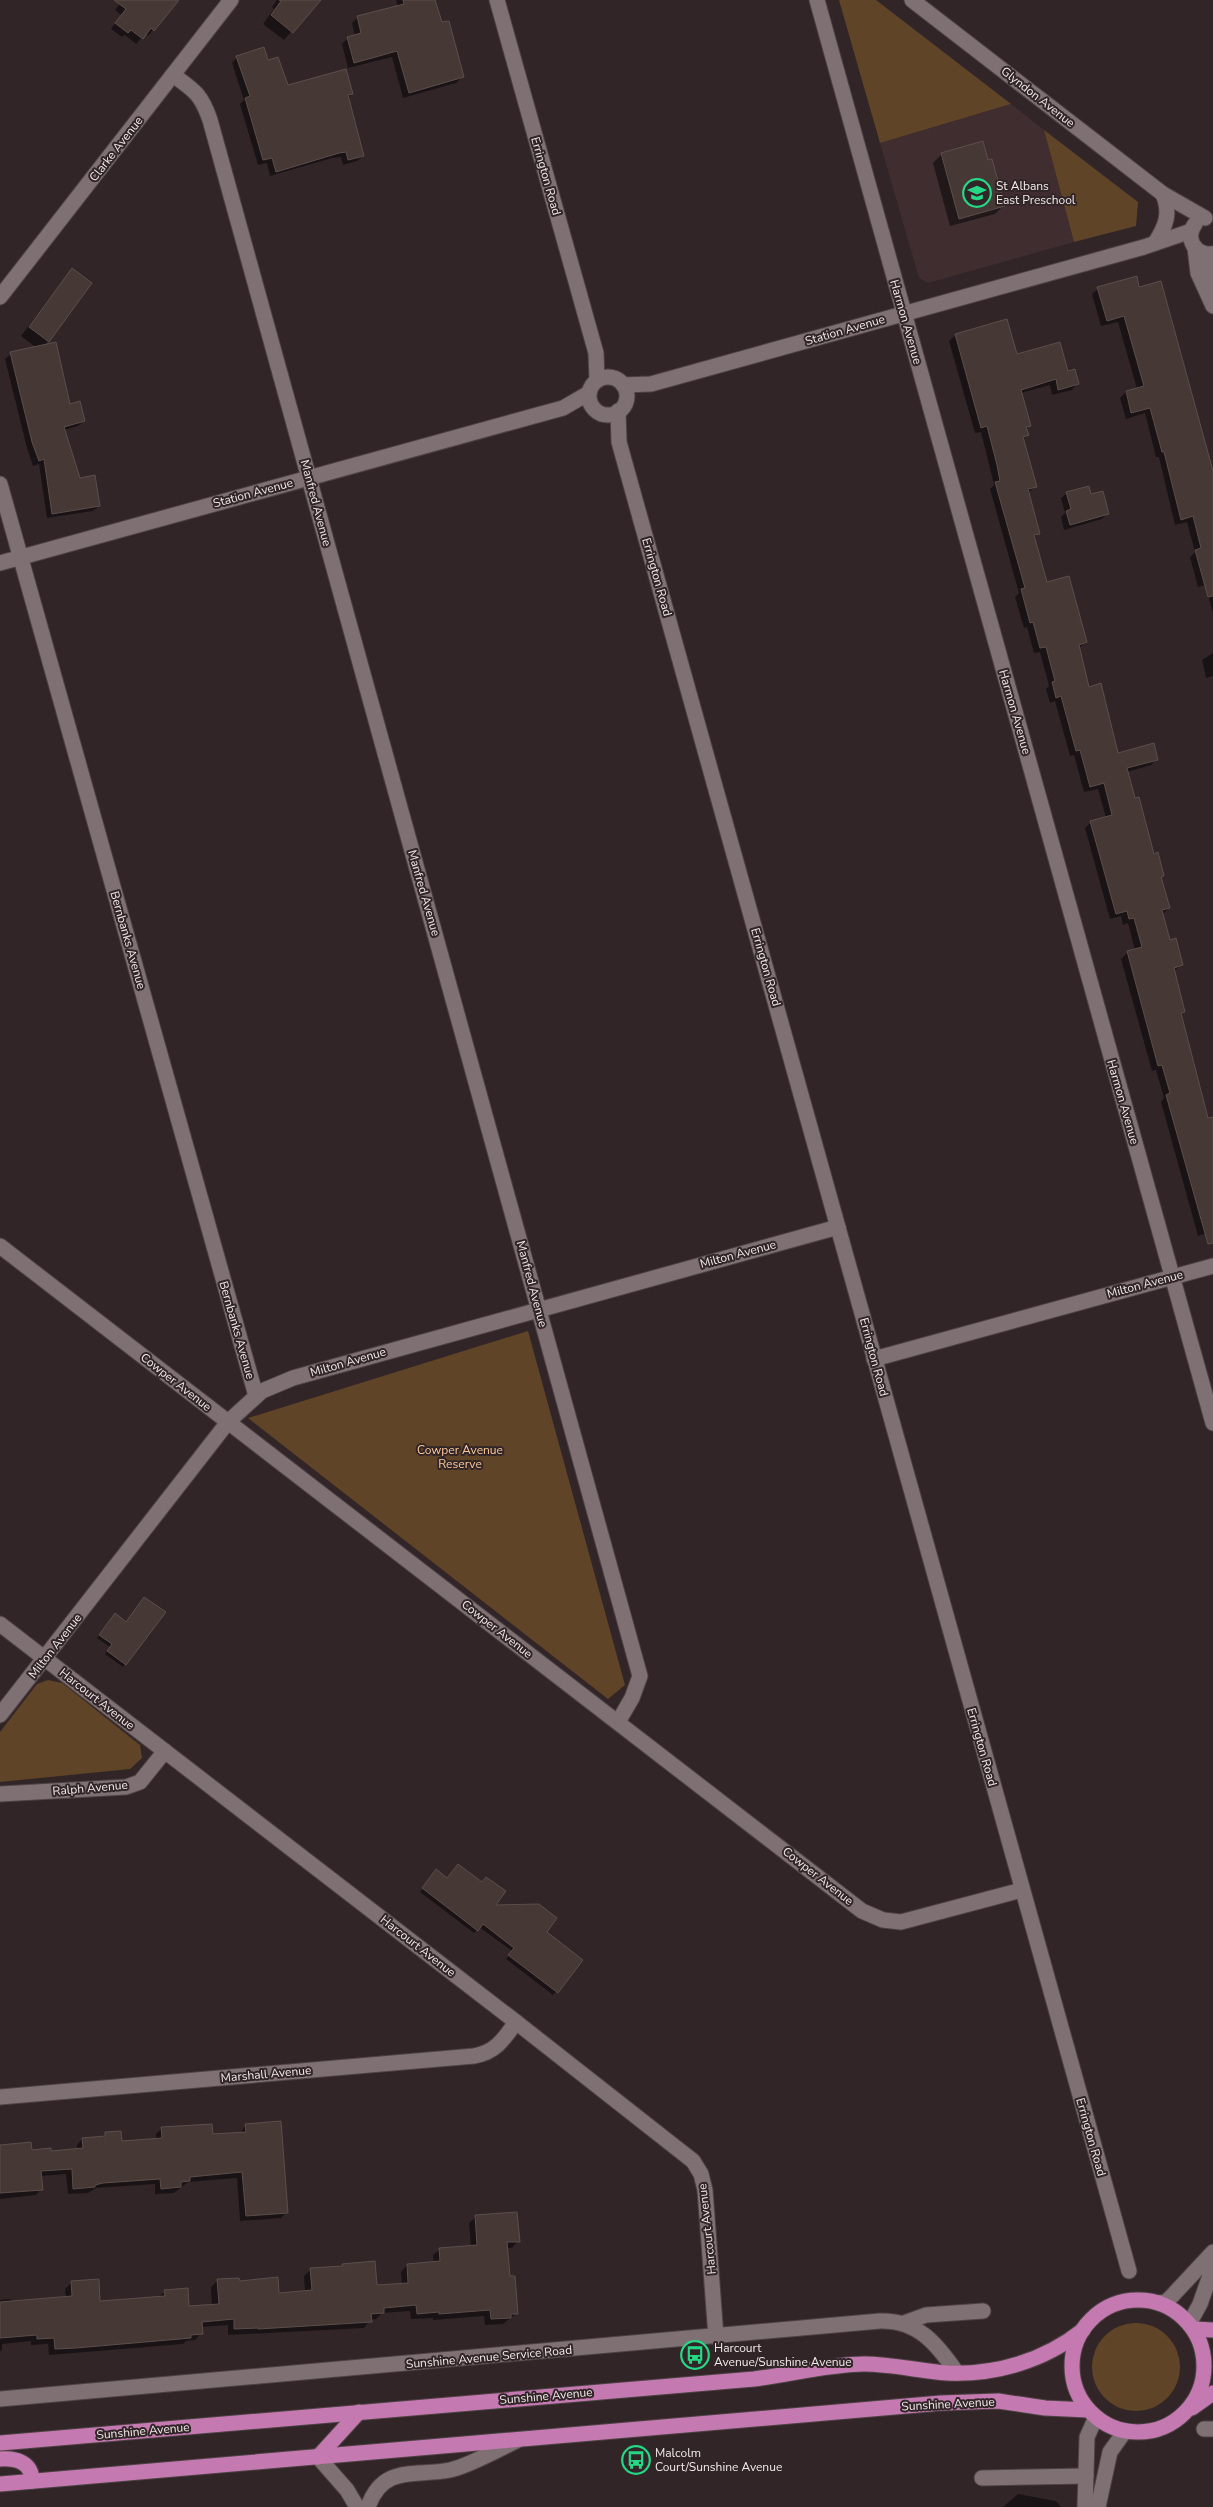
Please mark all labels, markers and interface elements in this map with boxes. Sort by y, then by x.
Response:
street label: Glyndon Avenue [998,63,1078,131]
street label: Clarke Avenue [86,113,146,185]
street label: Errington Road [527,135,565,217]
school or university icon: St Albans East Preschool [962,178,992,208]
place label: St Albans East Preschool [996,178,1076,208]
street label: Harmon Avenue [886,278,926,366]
street label: Station Avenue [803,311,887,349]
street label: Manfred Avenue [297,458,335,548]
street label: Station Avenue [211,475,295,511]
street label: Errington Road [638,536,676,618]
street label: Harmon Avenue [995,668,1035,756]
street label: Manfred Avenue [404,848,444,938]
street label: Bernbanks Avenue [106,889,150,991]
street label: Errington Road [747,926,785,1008]
street label: Harmon Avenue [1103,1058,1143,1146]
street label: Milton Avenue [698,1236,778,1272]
street label: Manfred Avenue [513,1239,551,1329]
street label: Milton Avenue [1105,1266,1185,1302]
street label: Bernbanks Avenue [215,1279,259,1381]
street label: Errington Road [856,1316,892,1398]
street label: Milton Avenue [308,1344,388,1380]
street label: Cowper Avenue [137,1349,215,1415]
park label: Cowper Avenue Reserve [417,1442,503,1472]
street label: Cowper Avenue [458,1596,536,1662]
street label: Milton Avenue [25,1610,85,1682]
street label: Harcourt Avenue [56,1665,138,1733]
street label: Errington Road [963,1706,1001,1788]
street label: Ralph Avenue [52,1777,128,1799]
street label: Cowper Avenue [779,1843,857,1909]
street label: Harcourt Avenue [377,1912,459,1980]
street label: Marshall Avenue [220,2062,312,2086]
street label: Errington Road [1072,2096,1110,2178]
street label: Harcourt Avenue [694,2183,720,2275]
bus stop icon: Harcourt Avenue/Sunshine Avenue [680,2340,710,2370]
place label: Harcourt Avenue/Sunshine Avenue [714,2340,852,2370]
street label: Sunshine Avenue Service Road [405,2342,573,2372]
street label: Sunshine Avenue [499,2384,593,2408]
street label: Sunshine Avenue [901,2394,995,2414]
street label: Sunshine Avenue [96,2419,190,2443]
bus stop icon: Malcolm Court/Sunshine Avenue [621,2445,651,2475]
place label: Malcolm Court/Sunshine Avenue [655,2445,782,2475]

